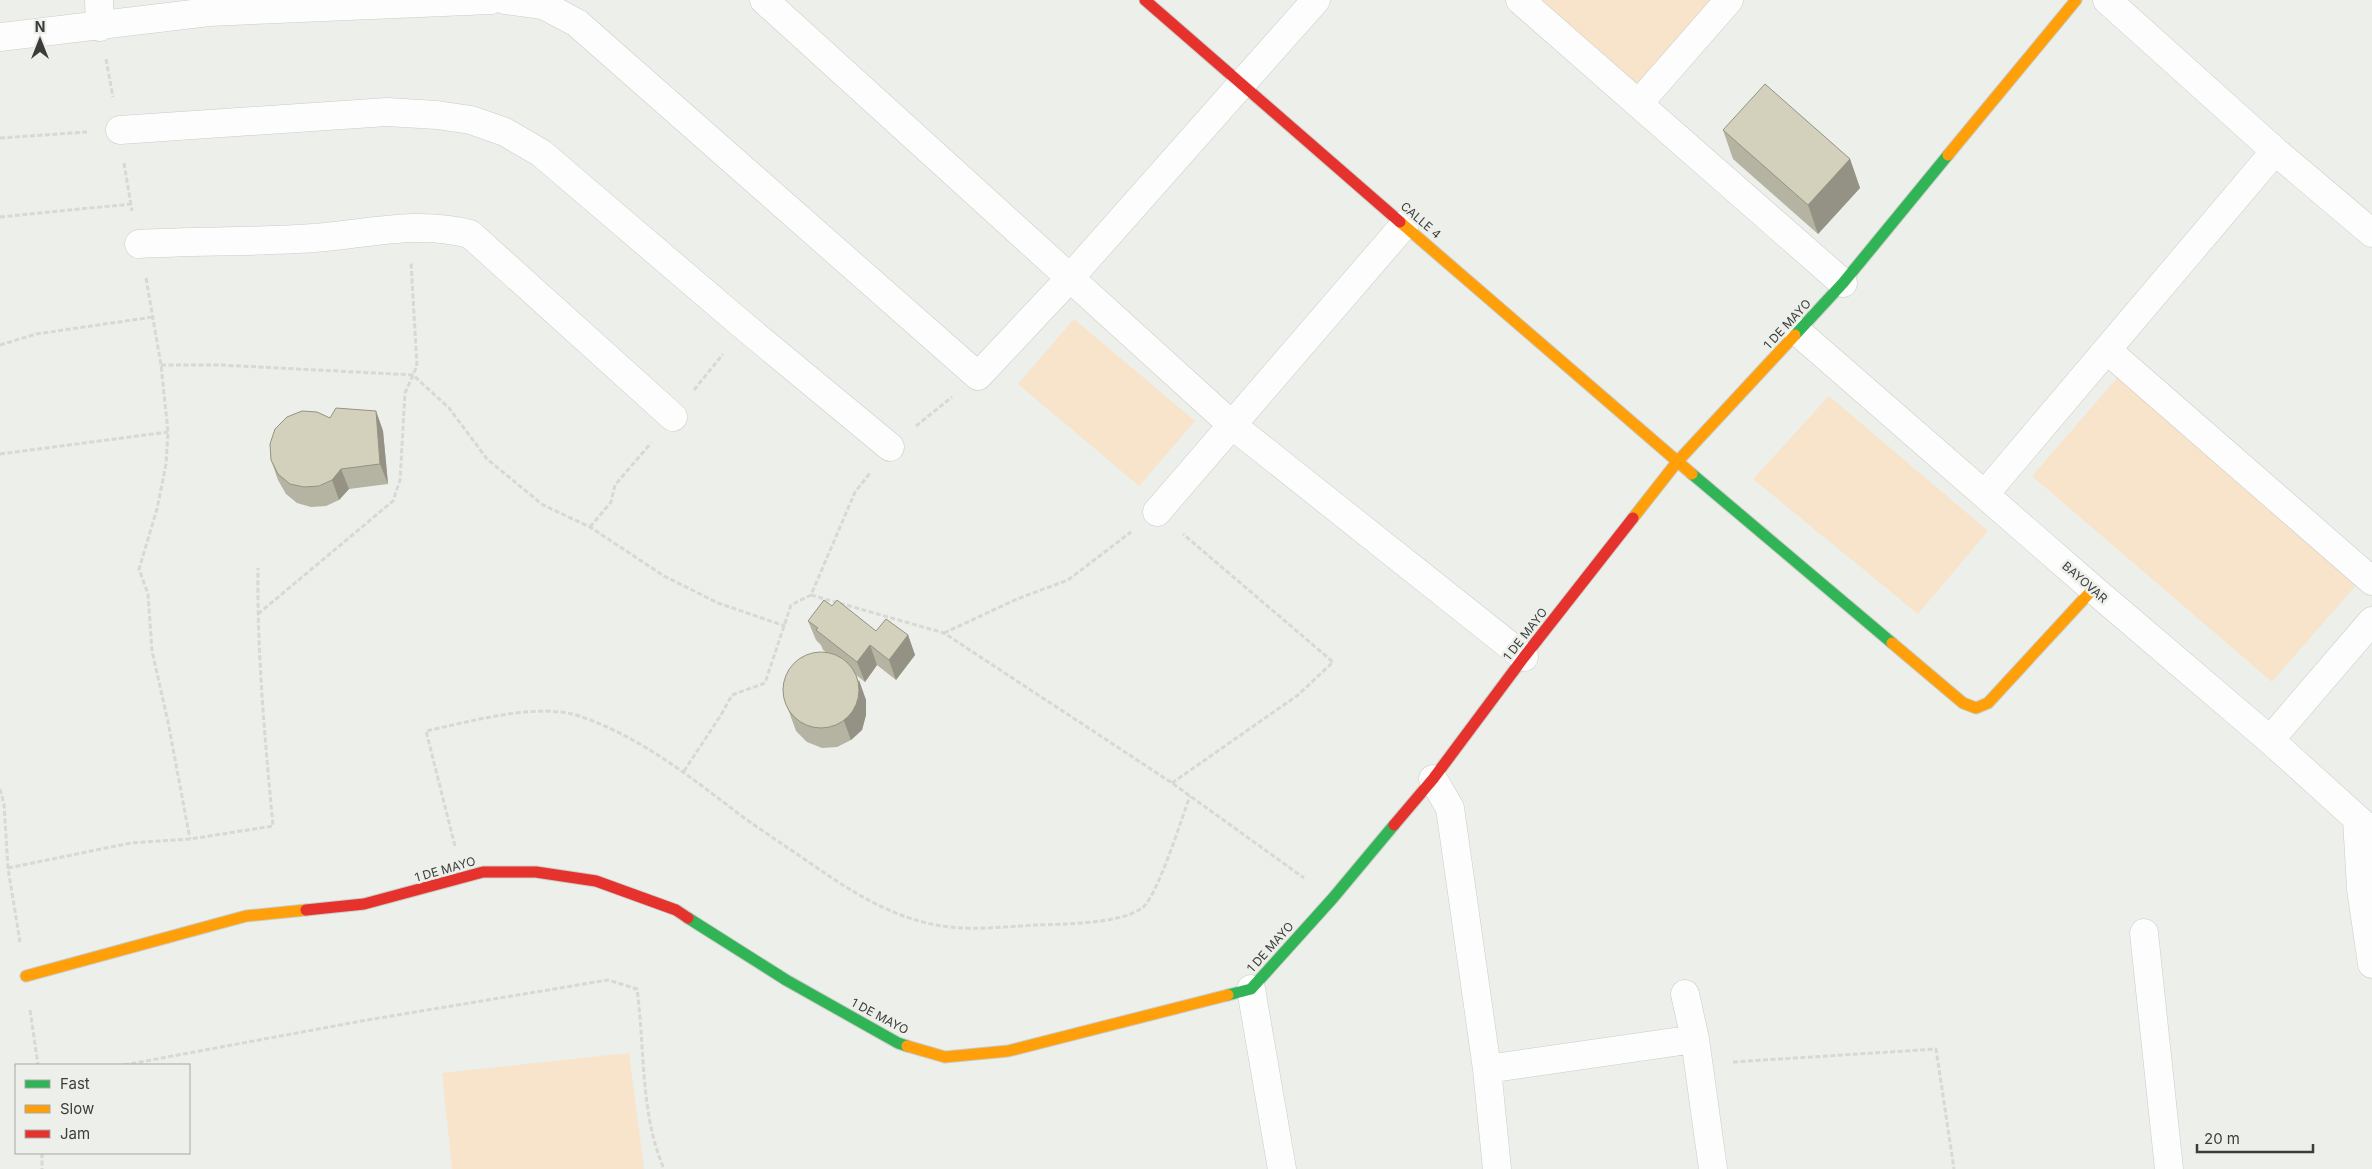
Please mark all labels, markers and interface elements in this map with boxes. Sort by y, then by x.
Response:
north arrow [15,15,65,65]
text: N [35,18,45,35]
street label: CALLE 4 [1398,198,1444,242]
street label: 1 DE MAYO [1760,296,1814,352]
street label: BAYOVAR [2059,558,2111,606]
street label: 1 DE MAYO [1500,605,1550,663]
street label: 1 DE MAYO [413,853,477,885]
street label: 1 DE MAYO [1243,919,1297,975]
street label: 1 DE MAYO [849,995,911,1037]
legend [15,1064,190,1154]
text: Fast [60,1074,90,1093]
text: Slow [60,1099,94,1118]
scale bar [2197,1122,2313,1154]
text: Jam [60,1124,90,1143]
text: 20 m [2204,1129,2240,1148]

